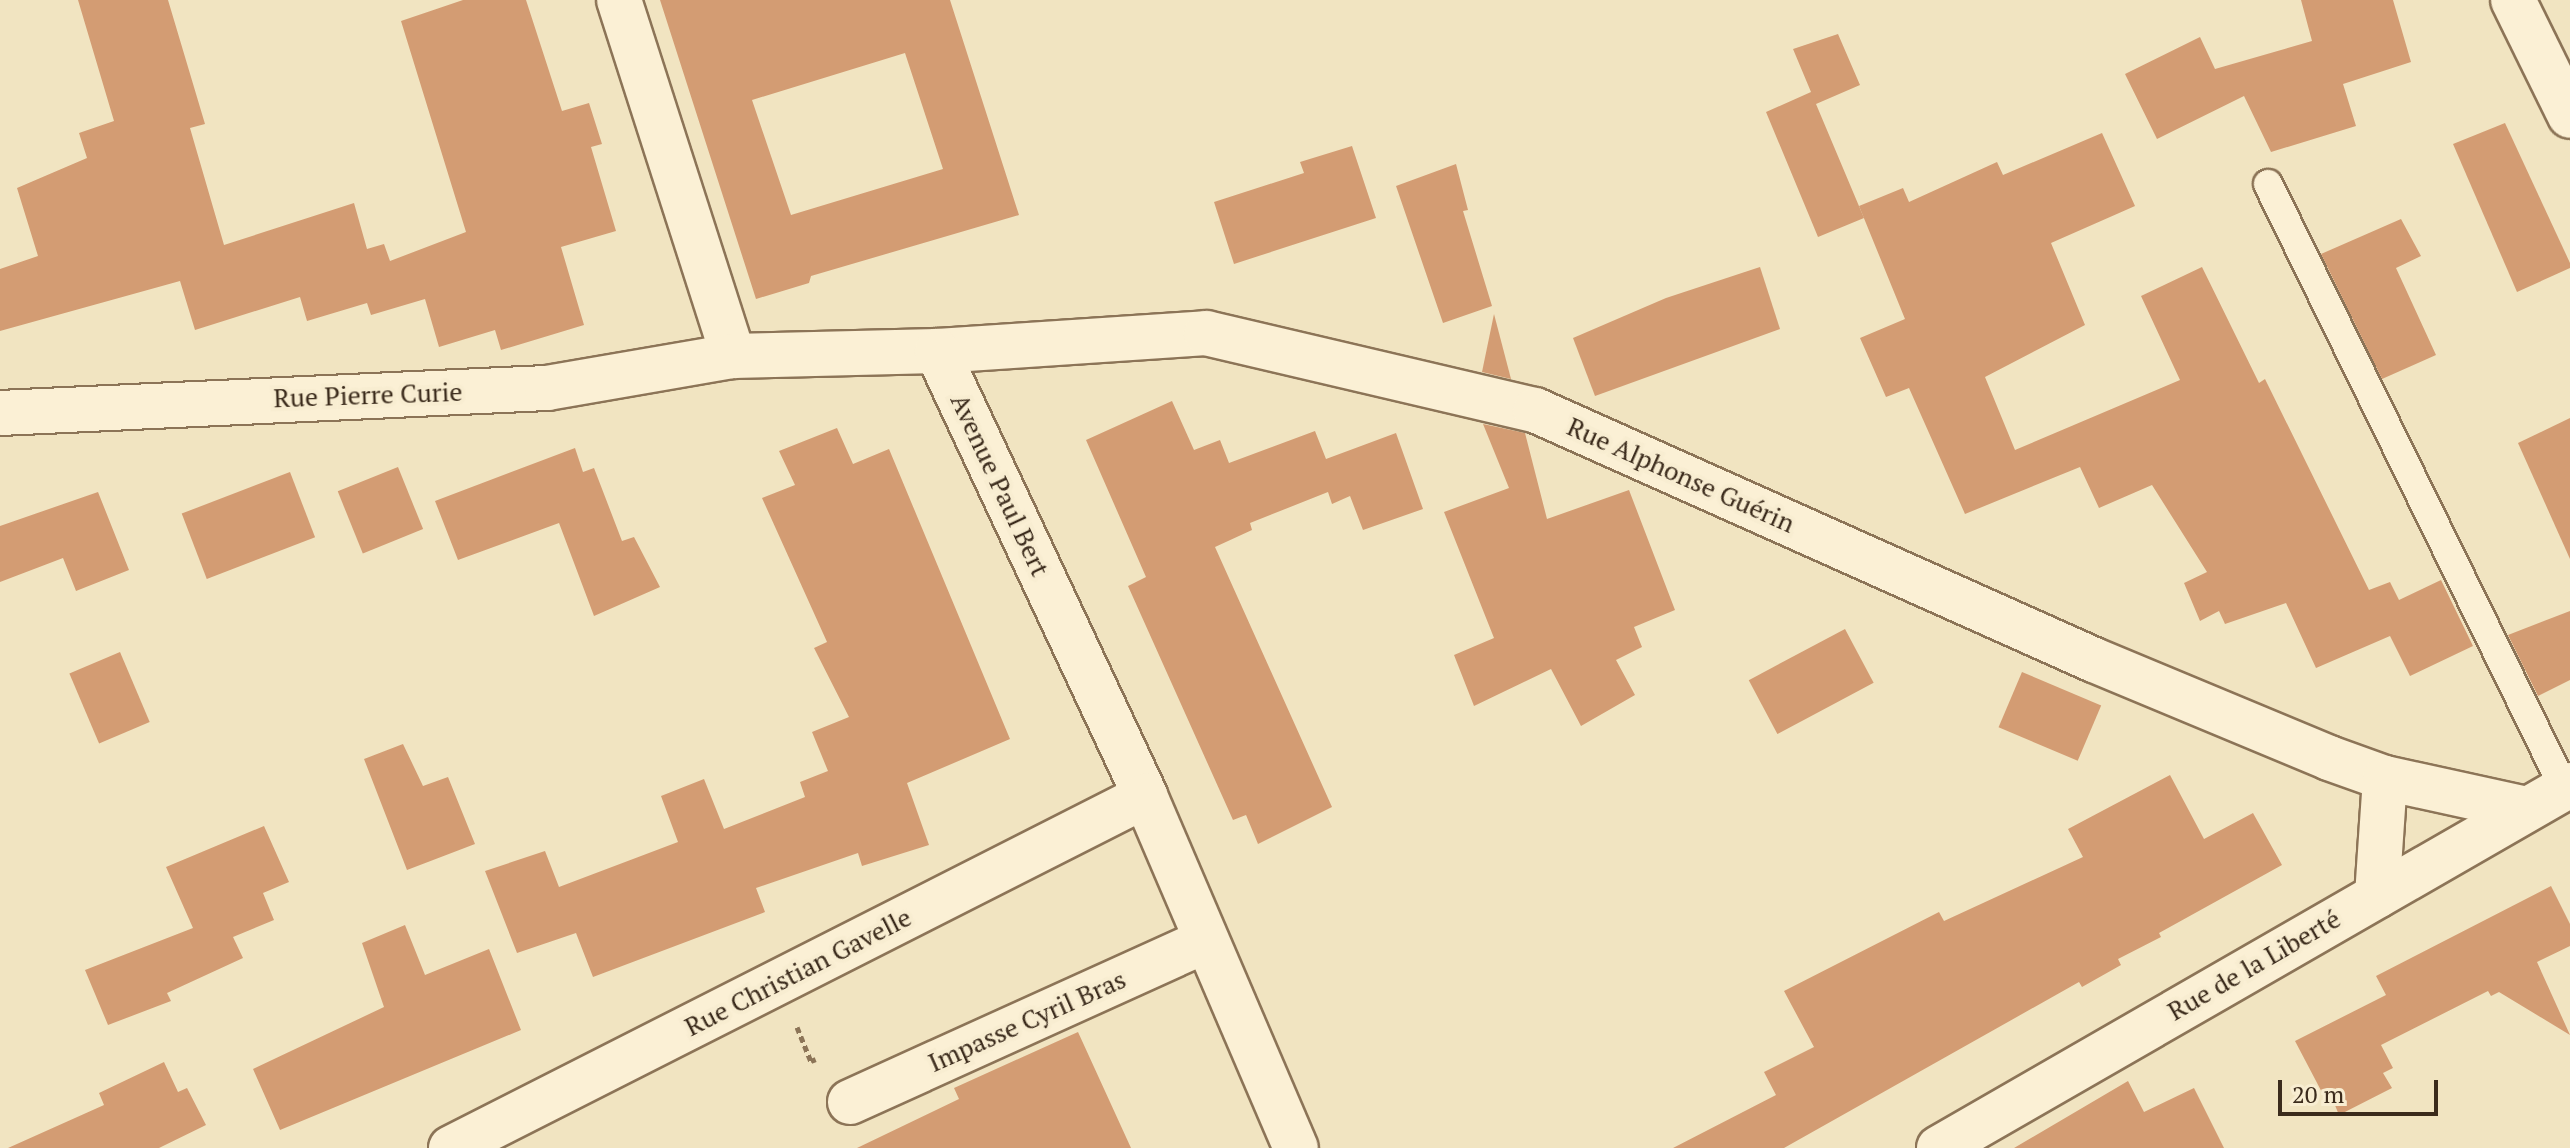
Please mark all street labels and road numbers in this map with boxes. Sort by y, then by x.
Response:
street label: Rue Pierre Curie [273,376,463,414]
street label: Avenue Paul Bert [944,389,1056,581]
street label: Rue Alphonse Guérin [1562,411,1800,539]
street label: Rue Christian Gavelle [680,901,916,1043]
street label: Rue de la Liberté [2162,903,2346,1027]
street label: Impasse Cyril Bras [923,963,1131,1079]

